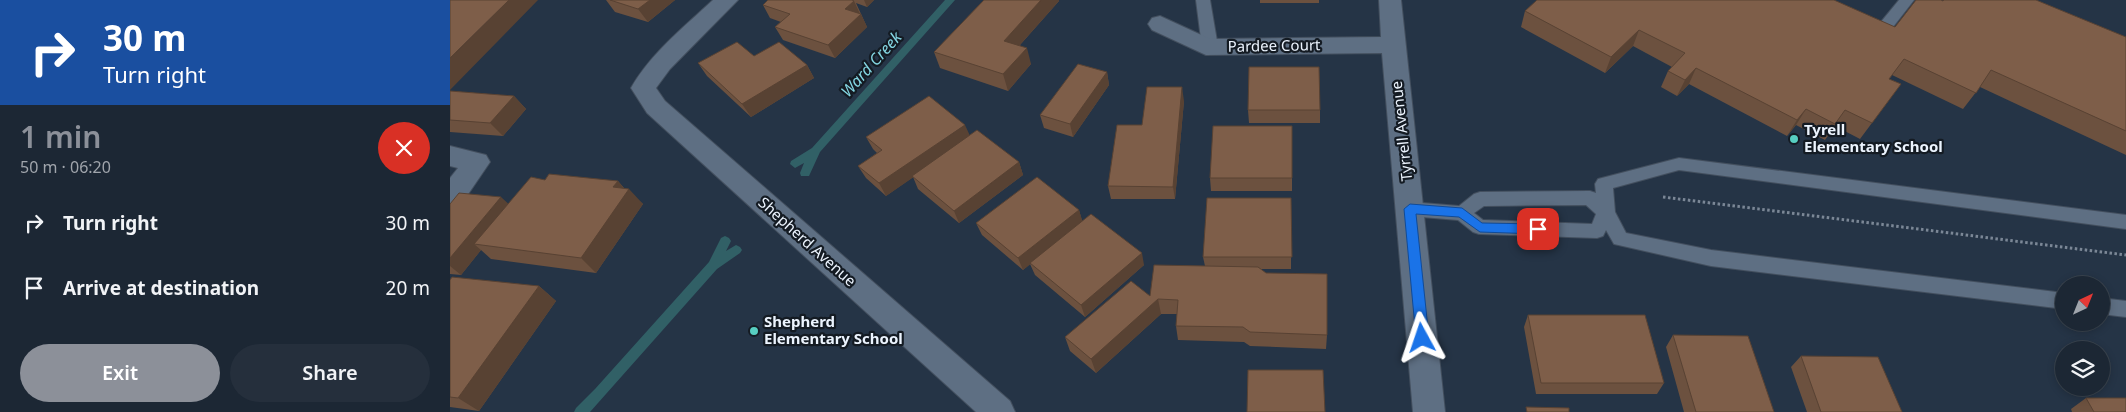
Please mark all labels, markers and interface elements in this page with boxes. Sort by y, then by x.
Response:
text: 30 m [103,14,186,61]
icon: right [20,20,85,85]
water label: Ward Creek [836,26,907,102]
street label: Pardee Court [1227,34,1321,56]
text: Turn right [103,59,206,89]
street label: Tyrrell Avenue [1386,80,1416,182]
text: 1 min [20,116,101,157]
place label: Tyrell Elementary School [1804,119,1943,156]
button: close [378,122,430,174]
marker: Tyrell Elementary School [1788,133,1800,145]
text: 50 m · 06:20 [20,156,111,178]
street label: Shepherd Avenue [755,192,861,290]
pin [1517,208,1559,250]
icon: right [20,209,48,237]
text: Turn right [63,210,158,236]
text: 30 m [386,210,430,236]
icon: arrive [1524,215,1552,243]
icon: arrive [20,274,48,302]
text: Arrive at destination [63,275,259,301]
text: 20 m [386,275,430,301]
north arrow [2055,276,2110,331]
map controls [2055,276,2110,396]
place label: Shepherd Elementary School [764,311,903,348]
position arrow [1395,311,1447,363]
marker: Shepherd Elementary School [748,325,760,337]
button: layers [2055,341,2110,396]
button: Exit [20,344,220,402]
button: Share [230,344,430,402]

